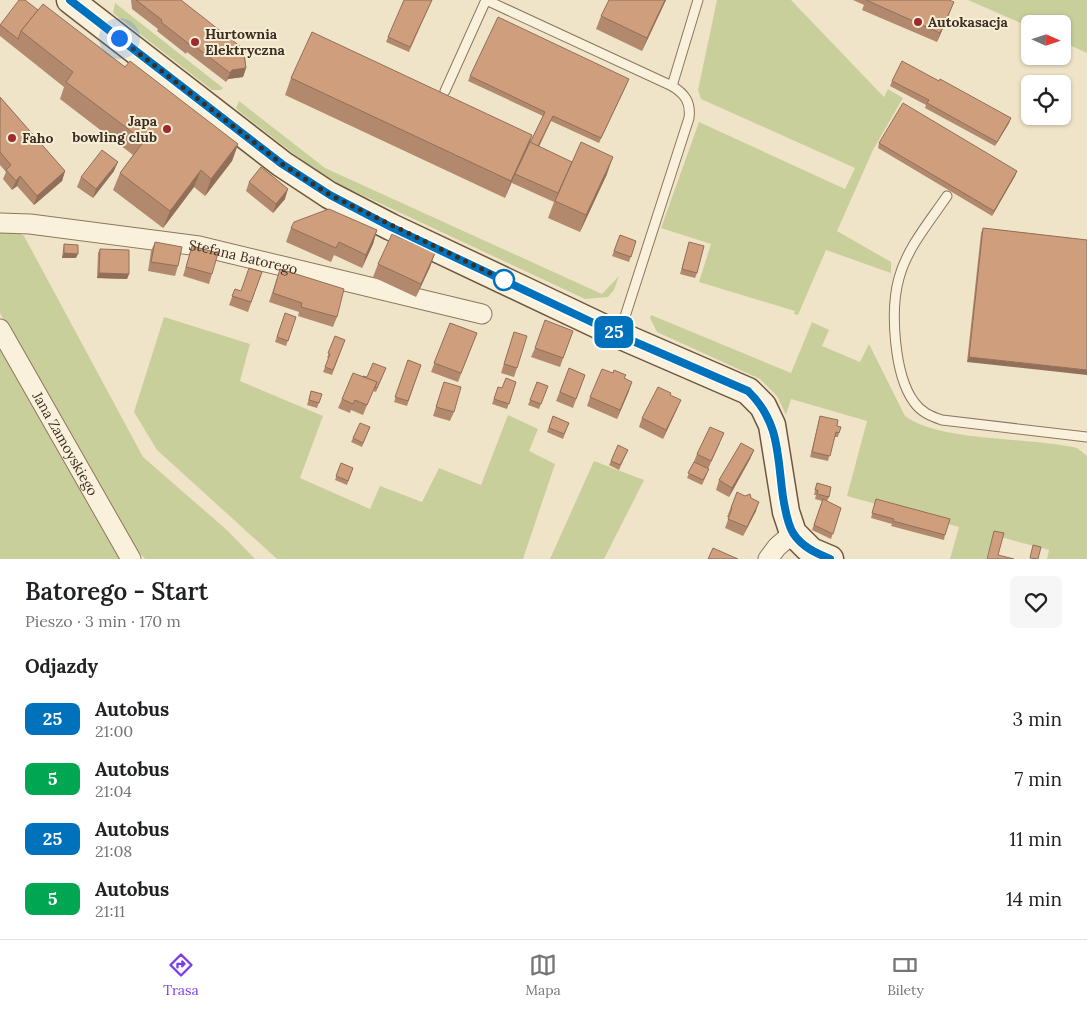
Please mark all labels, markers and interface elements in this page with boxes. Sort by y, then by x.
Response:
place label: Autokasacja [928,13,1009,31]
north arrow [1021,15,1071,65]
map controls [1021,15,1071,125]
marker: Autokasacja [912,16,924,28]
place label: Hurtownia Elektryczna [205,25,286,59]
your location [107,26,132,51]
marker: Hurtownia Elektryczna [189,36,201,48]
button: locate [1021,75,1071,125]
place label: Japa bowling club [71,112,158,146]
marker: Japa bowling club [161,123,173,135]
place label: Faho [22,129,53,147]
marker: Faho [6,132,18,144]
street label: Stefana Batorego [188,236,299,278]
unlabelled marker [493,269,515,291]
line badge: 25 [592,316,636,348]
text: 25 [604,320,624,343]
street label: Jana Zamoyskiego [28,388,102,499]
text: Batorego - Start [25,576,208,607]
button: heart [1010,576,1062,628]
text: Pieszo · 3 min · 170 m [25,611,181,631]
text: Odjazdy [25,654,98,678]
text: Autobus [95,697,169,721]
text: 25 [43,707,62,730]
text: 3 min [1013,707,1062,731]
text: 21:00 [95,721,133,741]
text: Autobus [95,757,169,781]
text: 5 [48,767,57,790]
text: 7 min [1014,767,1062,791]
text: 21:04 [95,781,132,801]
text: Autobus [95,817,169,841]
text: 25 [43,827,62,850]
text: 11 min [1009,827,1062,851]
text: 21:08 [95,841,132,861]
text: Autobus [95,877,169,901]
text: 5 [48,887,57,910]
text: 14 min [1006,887,1062,911]
text: 21:11 [95,901,125,921]
tab: Trasa [163,951,199,999]
tab: Mapa [525,951,561,999]
tab: Bilety [887,951,924,999]

